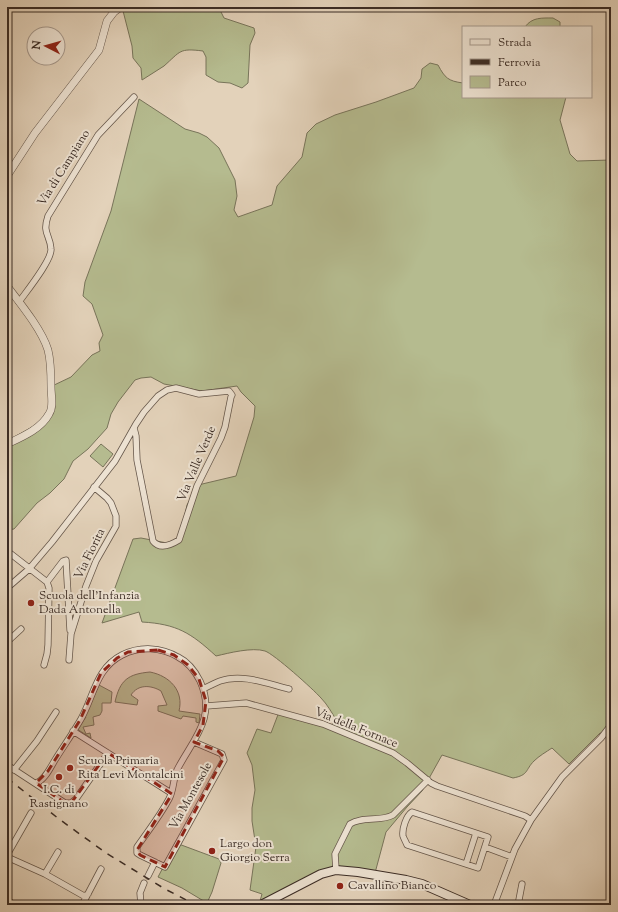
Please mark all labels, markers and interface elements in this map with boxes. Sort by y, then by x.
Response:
north arrow [26,26,66,66]
legend [462,26,592,98]
text: Strada [498,34,532,52]
text: N [29,40,45,51]
text: Ferrovia [498,54,541,72]
text: Parco [498,74,527,92]
street label: Via di Campiano [33,126,95,210]
street label: Via Valle Verde [173,423,221,505]
street label: Via Fiorita [70,525,110,582]
place label: Scuola dell'Infanzia Dada Antonella [39,587,140,619]
marker: Scuola dell'Infanzia Dada Antonella [26,598,36,608]
street label: Via della Fornace [312,703,401,753]
place label: Scuola Primaria Rita Levi Montalcini [78,752,184,784]
street label: Via Montesole [165,759,217,833]
marker: Scuola Primaria Rita Levi Montalcini [65,763,75,773]
marker: I.C. di Rastignano [54,772,64,782]
place label: I.C. di Rastignano [30,781,89,813]
place label: Largo don Giorgio Serra [220,835,290,867]
marker: Largo don Giorgio Serra [207,846,217,856]
place label: Cavallino Bianco [348,877,437,895]
marker: Cavallino Bianco [335,881,345,891]

